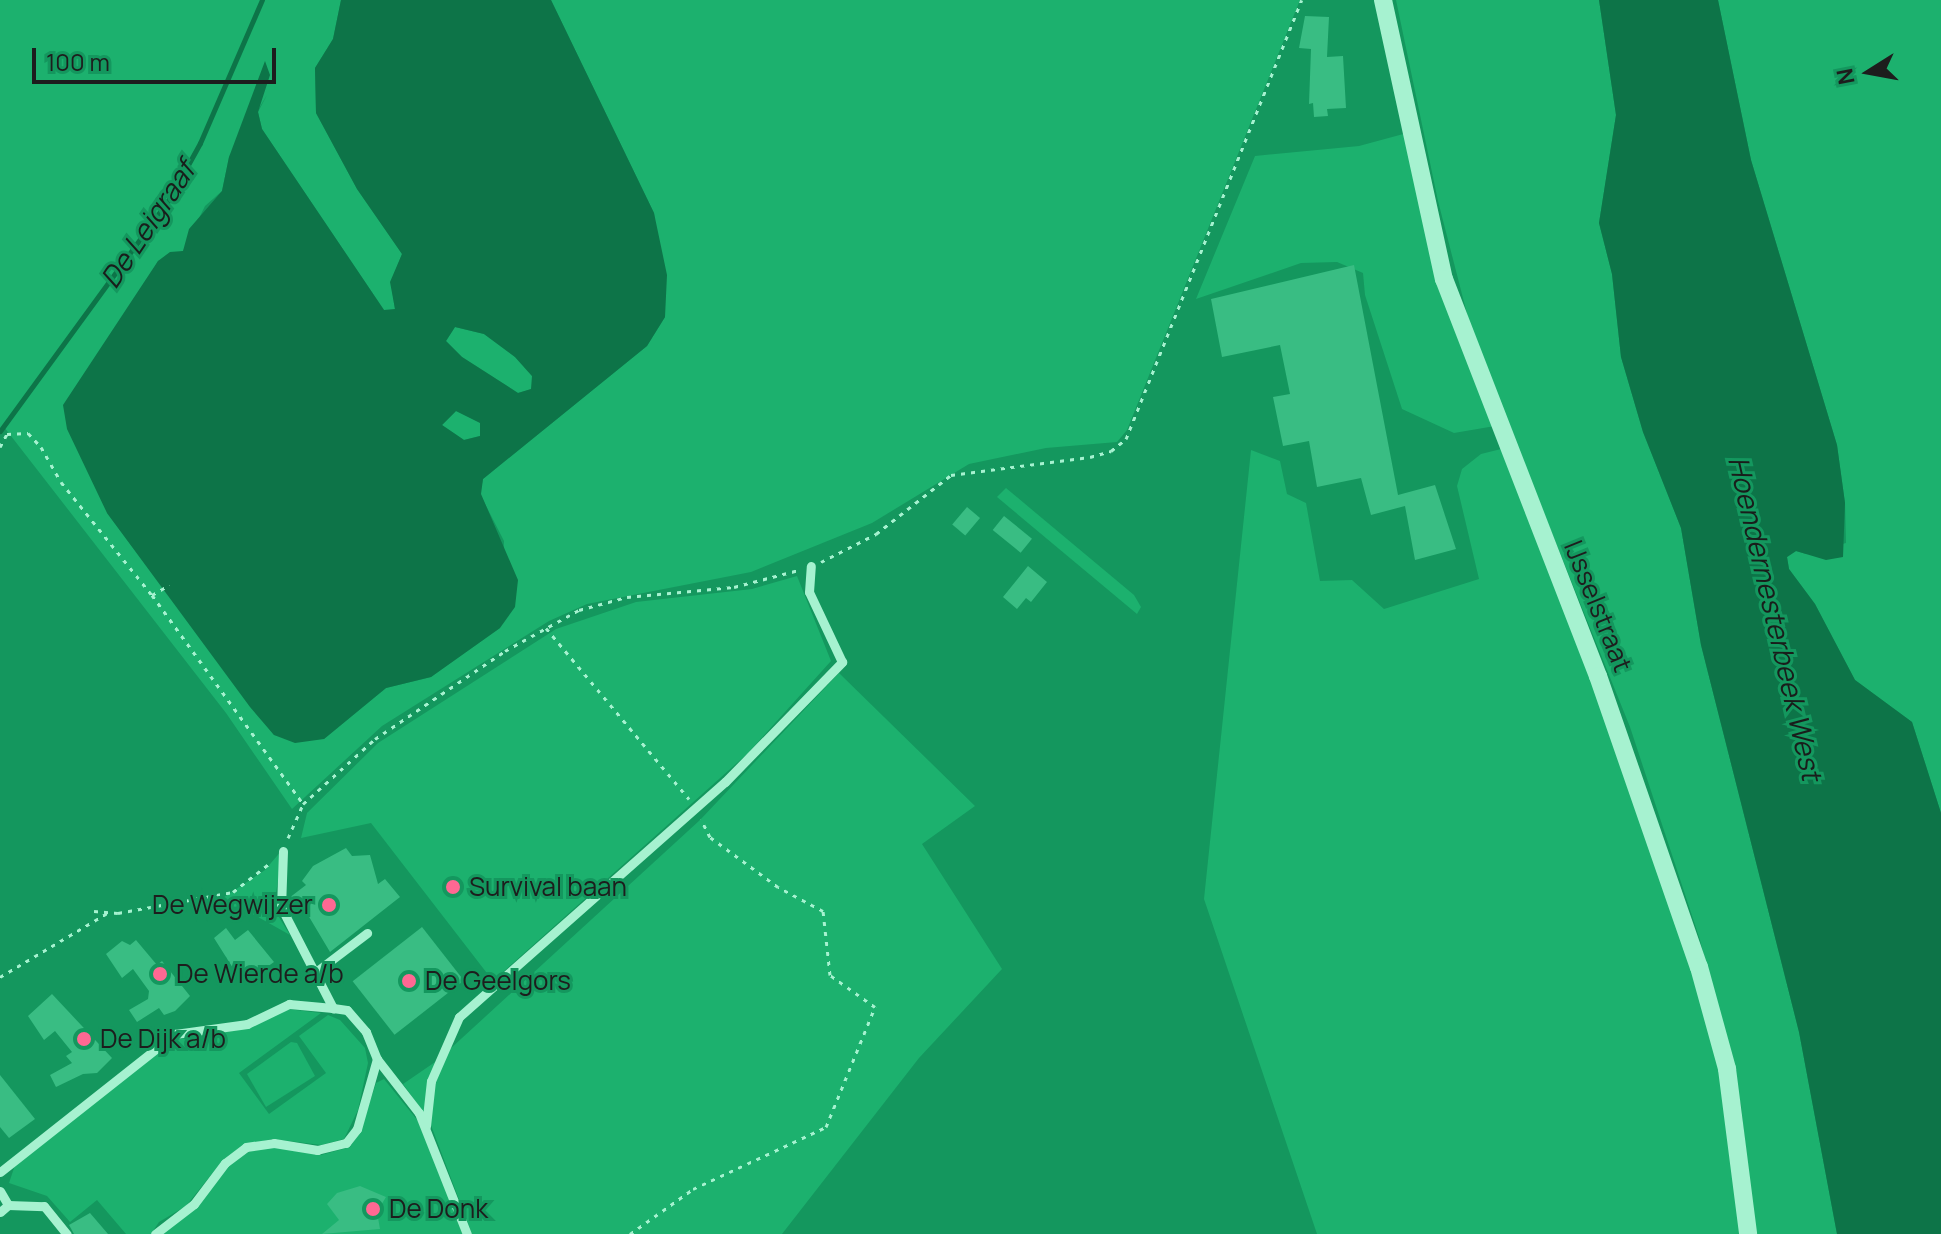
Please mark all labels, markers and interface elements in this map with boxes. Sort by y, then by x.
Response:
scale bar [36,32,280,82]
north arrow [1829,32,1909,112]
text: 100 m [46,45,110,78]
text: N [1829,66,1862,87]
water label: De Leigraaf [92,154,202,294]
water label: Hoendernesterbeek West [1722,453,1830,783]
street label: IJsselstraat [1558,536,1638,676]
place label: Survival baan [469,871,627,903]
marker: Survival baan [444,878,462,896]
place label: De Wegwijzer [152,889,313,921]
marker: De Wegwijzer [320,896,338,914]
place label: De Wierde a/b [176,958,344,990]
marker: De Wierde a/b [151,965,169,983]
place label: De Geelgors [425,965,571,997]
marker: De Geelgors [400,972,418,990]
place label: De Dijk a/b [100,1023,226,1055]
marker: De Dijk a/b [75,1030,93,1048]
place label: De Donk [389,1193,488,1225]
marker: De Donk [364,1200,382,1218]

